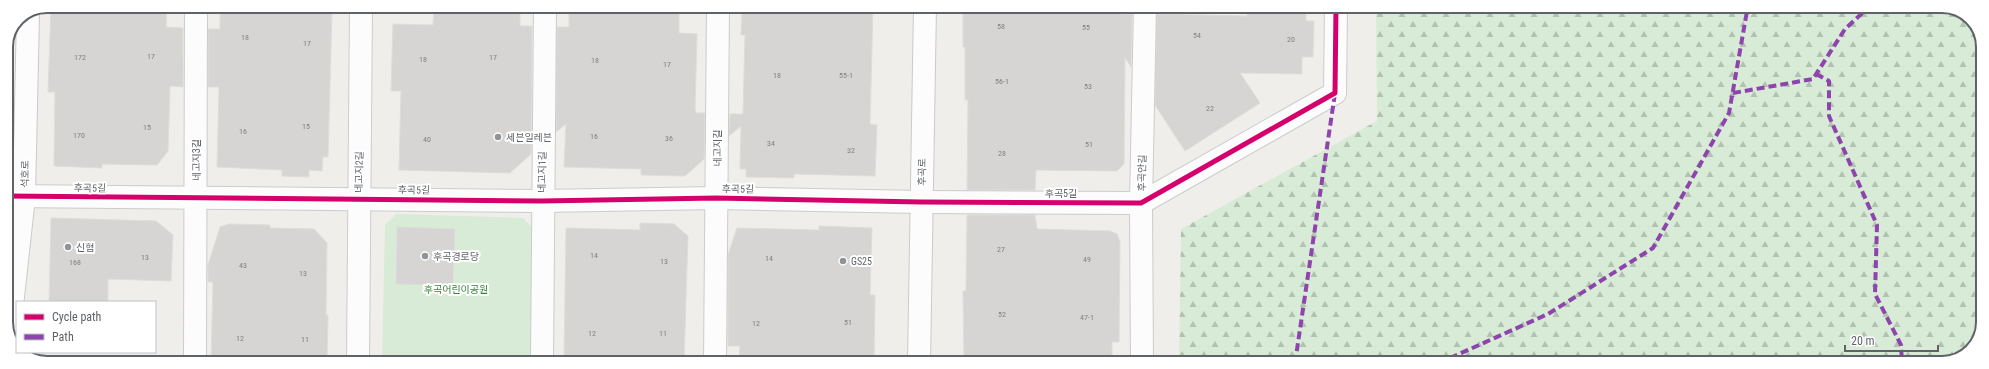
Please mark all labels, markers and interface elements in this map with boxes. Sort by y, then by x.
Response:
house number: 58 [997,22,1005,31]
house number: 55 [1082,23,1090,32]
house number: 54 [1193,31,1201,40]
house number: 18 [241,33,249,42]
house number: 20 [1287,35,1295,44]
house number: 17 [303,39,311,48]
house number: 17 [147,52,155,61]
house number: 172 [74,53,86,62]
house number: 17 [489,53,497,62]
house number: 18 [419,55,427,64]
house number: 18 [591,56,599,65]
house number: 17 [663,60,671,69]
house number: 18 [773,71,781,80]
house number: 55-1 [839,71,853,80]
house number: 56-1 [995,77,1009,86]
house number: 53 [1084,82,1092,91]
house number: 22 [1206,104,1214,113]
house number: 15 [302,122,310,131]
house number: 15 [143,123,151,132]
house number: 16 [239,127,247,136]
street label: 네고지길 [712,130,723,166]
house number: 170 [73,131,85,140]
marker: 세븐일레븐 [493,132,503,142]
place label: 세븐일레븐 [506,132,552,143]
house number: 16 [590,132,598,141]
house number: 36 [665,134,673,143]
house number: 40 [423,135,431,144]
street label: 네고지3길 [191,139,202,181]
house number: 34 [767,139,775,148]
house number: 51 [1085,140,1093,149]
house number: 32 [847,146,855,155]
house number: 28 [998,149,1006,158]
street label: 네고지2길 [353,151,365,193]
street label: 네고지1길 [536,151,548,193]
street label: 후곡안길 [1136,155,1148,191]
street label: 후곡로 [916,158,928,186]
street label: 석호로 [19,160,31,188]
street label: 후곡5길 [74,182,106,194]
street label: 후곡5길 [722,183,754,195]
street label: 후곡5길 [398,184,430,196]
street label: 후곡5길 [1045,188,1077,199]
marker: 신협 [63,242,73,252]
place label: 신협 [76,242,94,253]
house number: 27 [997,245,1005,254]
marker: 후곡경로당 [420,251,430,261]
place label: 후곡경로당 [433,251,479,262]
house number: 14 [590,251,598,260]
house number: 13 [141,253,149,262]
house number: 14 [765,254,773,263]
house number: 49 [1083,255,1091,264]
marker: GS25 [838,256,848,266]
place label: GS25 [851,256,872,267]
house number: 13 [660,257,668,266]
house number: 168 [69,258,81,267]
house number: 43 [239,261,247,270]
house number: 13 [299,269,307,278]
park label: 후곡어린이공원 [424,284,488,295]
legend [16,301,156,353]
text: Cycle path [52,310,102,324]
house number: 52 [998,310,1006,319]
house number: 47-1 [1080,313,1094,322]
house number: 51 [844,318,852,327]
house number: 12 [752,319,760,328]
scale bar [1845,327,1938,353]
house number: 12 [588,329,596,338]
house number: 11 [659,329,667,338]
text: Path [52,330,74,344]
house number: 12 [236,334,244,343]
text: 20 m [1851,334,1875,348]
house number: 11 [301,335,309,344]

